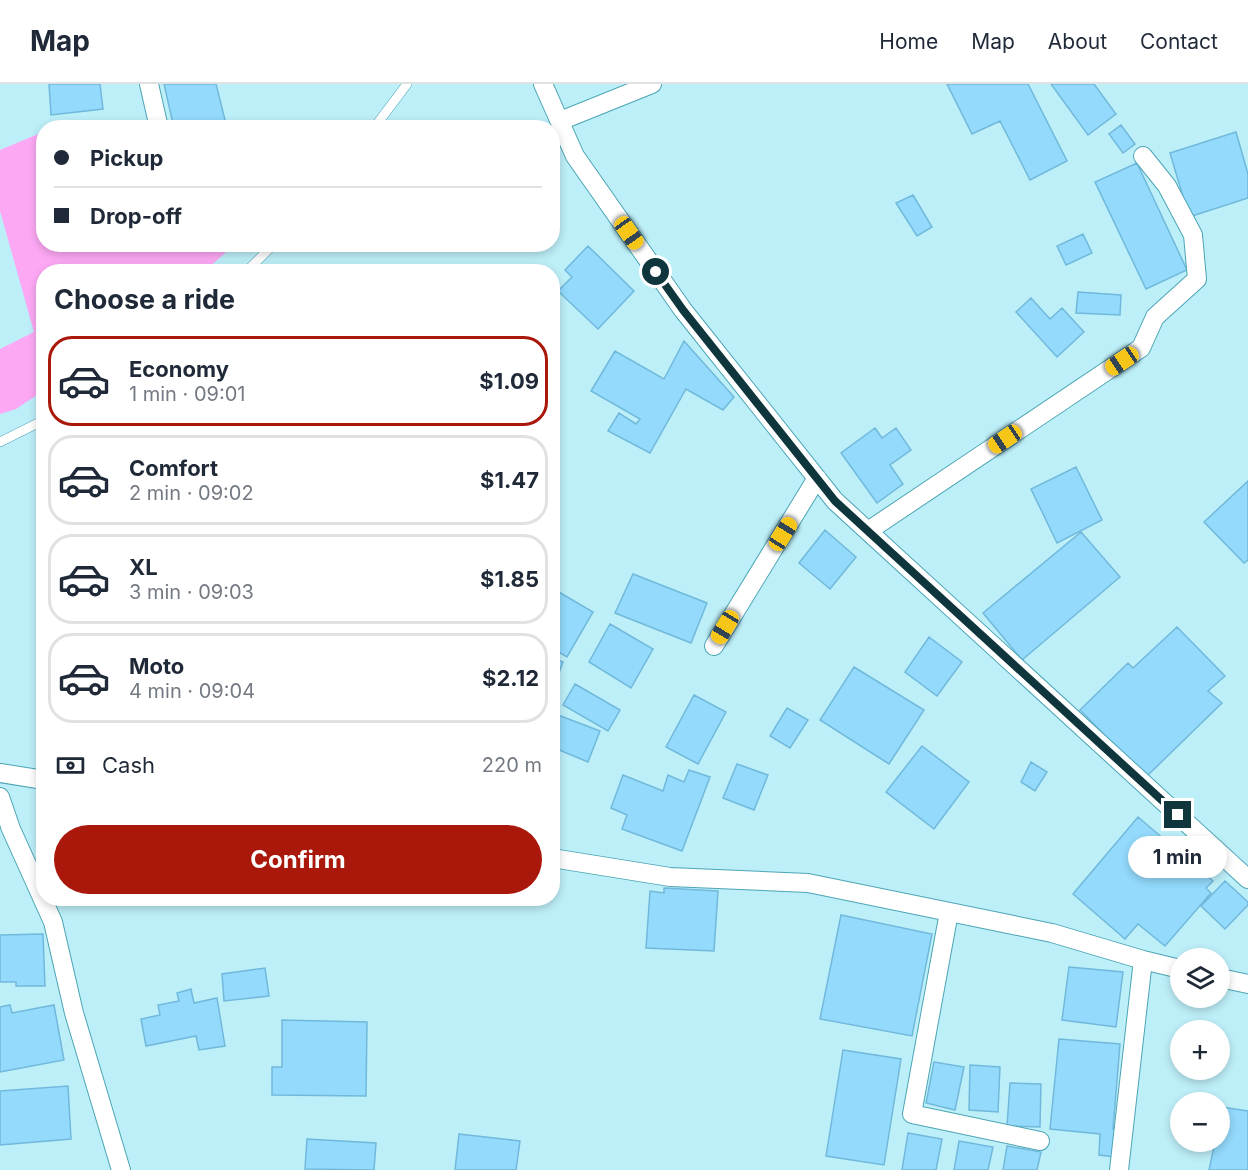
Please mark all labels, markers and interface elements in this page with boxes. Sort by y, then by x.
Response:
text: Map [30,24,90,58]
text: Home [879,29,938,54]
text: Map [971,29,1015,54]
text: About [1048,29,1107,54]
text: Contact [1140,29,1218,54]
text: Pickup [90,145,164,171]
text: Drop-off [90,203,182,229]
car [611,213,647,253]
route start [642,258,669,285]
text: Choose a ride [54,283,235,316]
car [1102,343,1142,379]
icon: car [57,354,111,408]
text: Economy [129,356,229,382]
text: $1.09 [479,368,539,394]
text: 1 min · 09:01 [129,382,245,406]
car [985,421,1025,457]
icon: car [57,453,111,507]
text: Comfort [129,455,218,481]
text: $1.47 [480,467,539,493]
text: 2 min · 09:02 [129,481,254,505]
car [766,514,800,554]
icon: car [57,552,111,606]
text: XL [129,554,158,580]
text: $1.85 [480,566,539,592]
text: 3 min · 09:03 [129,580,254,604]
car [708,607,742,647]
icon: car [57,651,111,705]
text: Moto [129,653,184,679]
text: $2.12 [482,665,539,691]
text: 4 min · 09:04 [129,679,255,703]
icon: cash [54,749,87,782]
text: Cash [102,752,155,778]
text: 220 m [482,753,542,777]
route end [1164,801,1191,828]
button: Confirm [54,825,542,894]
callout: 1 min [1128,836,1228,878]
text: 1 min [1153,845,1202,869]
map controls [1170,948,1230,1152]
button: layers [1170,948,1230,1008]
button: + [1170,1020,1230,1080]
button: − [1170,1092,1230,1152]

